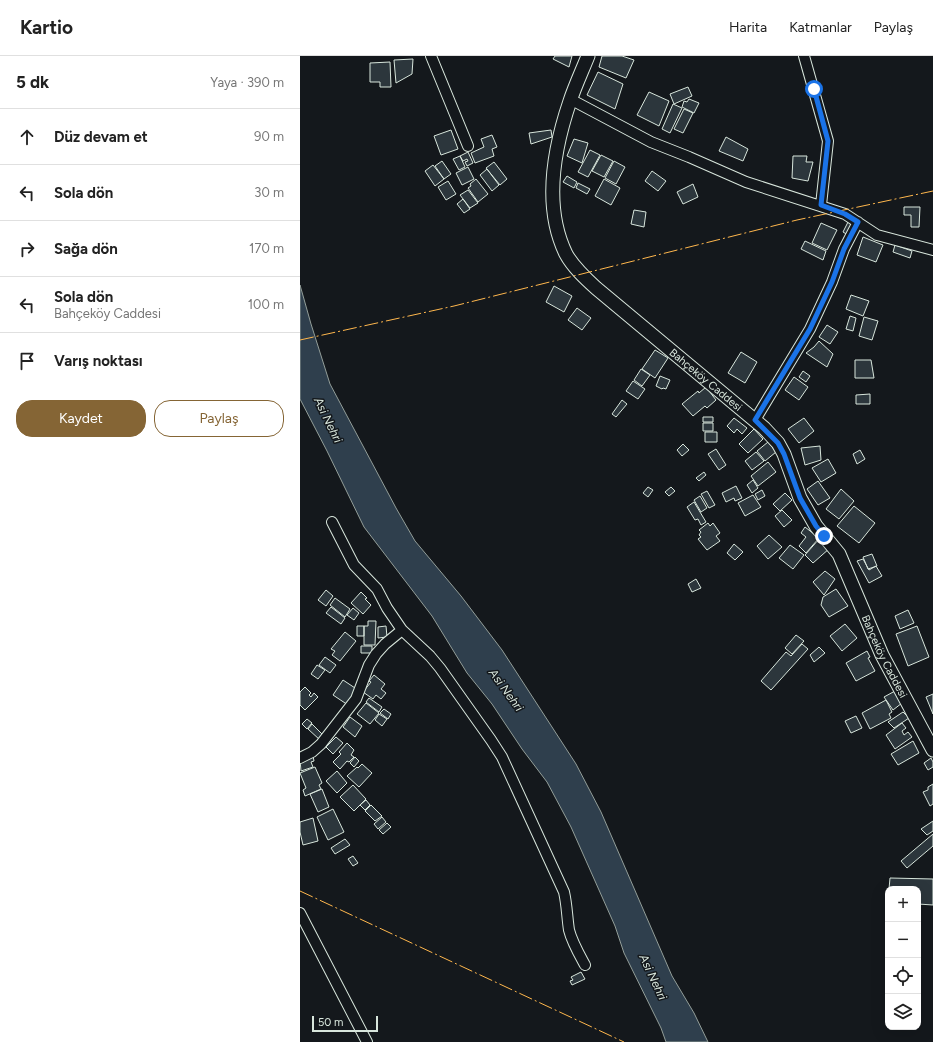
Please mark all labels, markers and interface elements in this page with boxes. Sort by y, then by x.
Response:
text: Kartio [20,16,73,39]
text: Harita [729,19,767,36]
text: Katmanlar [789,19,852,36]
text: Paylaş [874,19,913,36]
text: 5 dk [16,72,49,92]
text: Yaya · 390 m [210,75,284,90]
route start [805,80,823,98]
icon: ahead [16,126,38,148]
text: Düz devam et [54,128,148,146]
text: 90 m [254,129,284,144]
icon: left [16,182,38,204]
text: Sola dön [54,184,113,202]
text: 30 m [254,185,284,200]
icon: right [16,238,38,260]
text: Sağa dön [54,240,118,258]
text: 170 m [249,241,284,256]
text: Sola dön [54,288,113,306]
icon: left [16,294,38,316]
text: 100 m [248,297,284,312]
text: Bahçeköy Caddesi [54,306,161,321]
street label: Bahçeköy Caddesi [667,346,745,414]
icon: arrive [16,350,38,372]
text: Varış noktası [54,352,143,370]
water label: Asi Nehri [311,394,345,445]
button: Kaydet [16,400,146,437]
button: Paylaş [154,400,284,437]
route end [815,527,833,545]
street label: Bahçeköy Caddesi [859,613,910,700]
water label: Asi Nehri [485,665,526,714]
map controls [885,886,921,1030]
button: + [885,886,921,922]
button: − [885,922,921,958]
water label: Asi Nehri [636,951,670,1002]
button: locate [885,958,921,994]
button: layers [885,994,921,1030]
scale bar [312,1014,378,1033]
text: 50 m [318,1016,343,1029]

